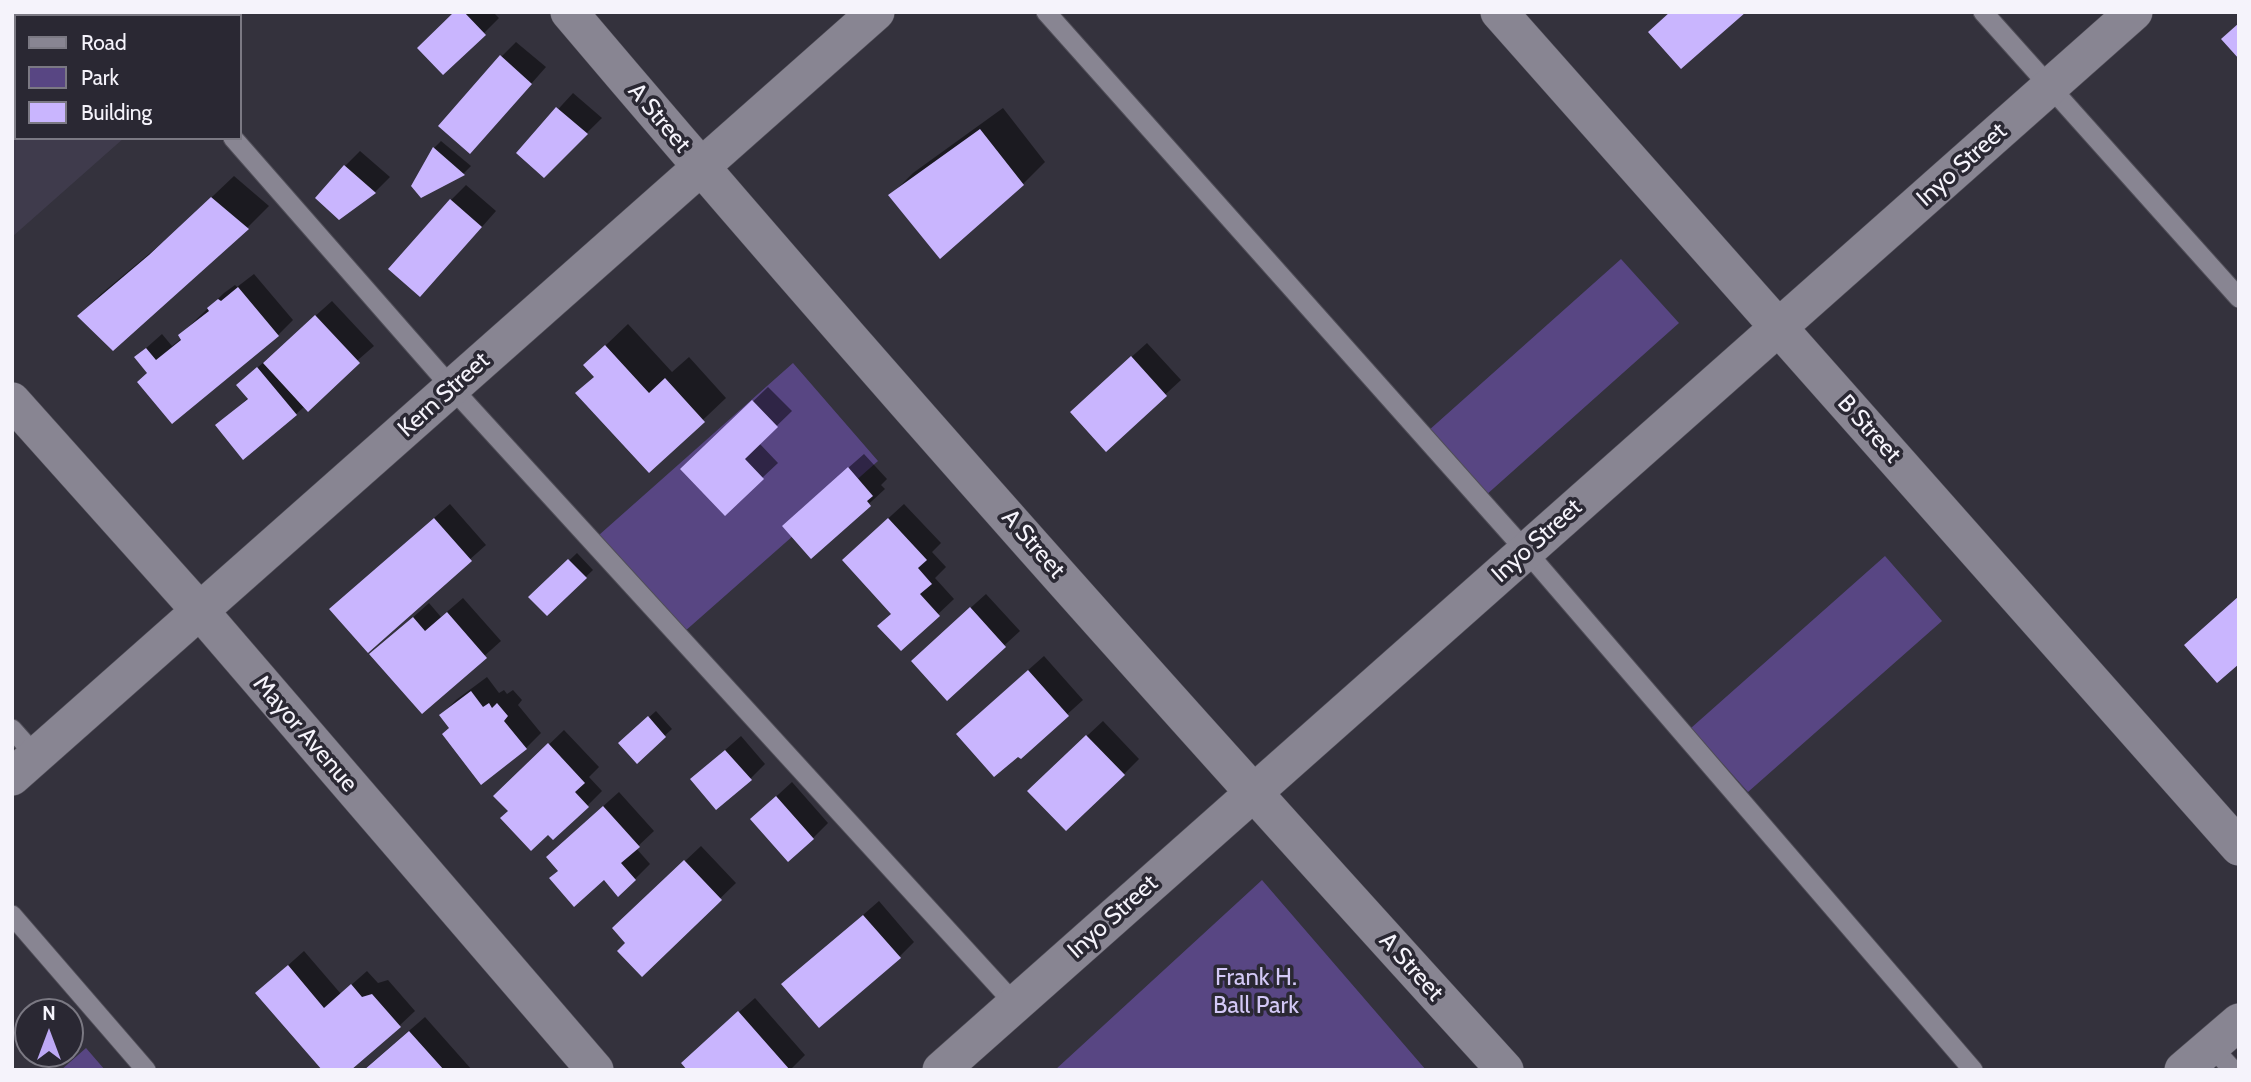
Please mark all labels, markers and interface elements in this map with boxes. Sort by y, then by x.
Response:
legend [14,14,242,140]
text: Road [81,30,127,55]
text: Park [81,65,119,90]
street label: A Street [622,77,696,159]
text: Building [81,100,152,125]
street label: Inyo Street [1911,117,2013,213]
street label: Kern Street [392,346,496,444]
street label: B Street [1831,389,1907,469]
street label: Inyo Street [1486,493,1588,589]
street label: A Street [995,504,1071,584]
street label: Mayor Avenue [247,670,363,798]
street label: Inyo Street [1062,869,1164,965]
street label: A Street [1373,927,1449,1007]
park label: Frank H. Ball Park [1213,964,1299,1020]
north arrow [14,998,84,1068]
text: N [42,1002,56,1025]

